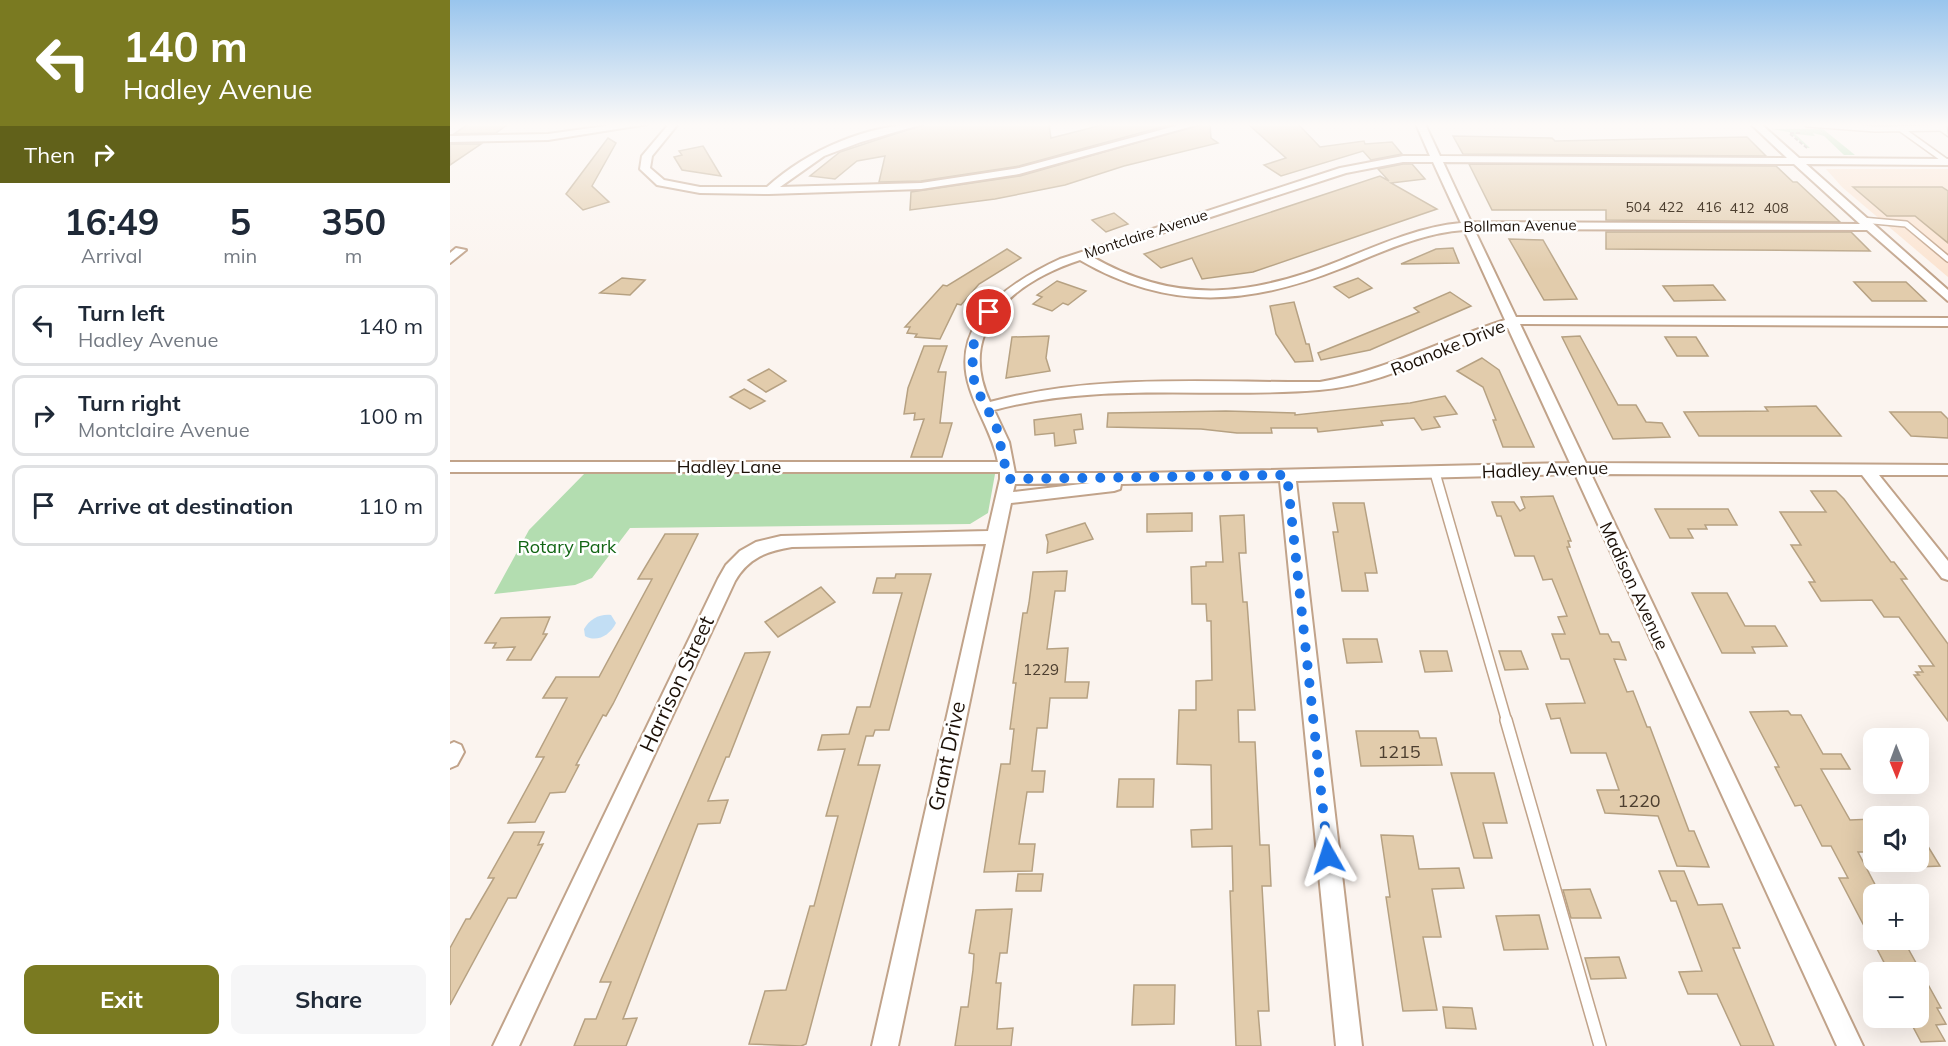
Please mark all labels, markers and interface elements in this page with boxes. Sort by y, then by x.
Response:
text: 140 m [123,20,248,73]
icon: left [24,24,102,102]
text: Hadley Avenue [123,72,312,106]
icon: right [87,138,120,171]
text: Then [24,141,75,169]
house number: 504 [1625,198,1651,216]
house number: 422 [1658,198,1684,216]
house number: 416 [1696,198,1722,216]
text: 16:49 [64,199,159,244]
text: 5 [229,199,251,244]
text: 350 [321,199,386,244]
house number: 412 [1729,199,1755,217]
house number: 408 [1763,199,1789,217]
street label: Montclaire Avenue [1082,205,1210,262]
street label: Bollman Avenue [1463,215,1577,236]
text: Arrival [81,243,142,268]
text: min [223,243,257,268]
text: m [345,243,362,268]
pin [963,286,1014,337]
icon: arrive [972,295,1005,328]
text: Turn left [78,299,165,327]
icon: left [27,309,60,342]
text: 140 m [358,312,423,340]
street label: Roanoke Drive [1387,314,1508,381]
text: Hadley Avenue [78,327,218,352]
text: Turn right [78,389,181,417]
icon: right [27,399,60,432]
text: 100 m [358,402,423,430]
text: Montclaire Avenue [78,417,250,442]
street label: Hadley Lane [677,455,781,478]
street label: Hadley Avenue [1481,456,1609,483]
icon: arrive [27,489,60,522]
text: Arrive at destination [78,492,293,520]
text: 110 m [358,492,423,520]
street label: Madison Avenue [1595,518,1674,653]
park label: Rotary Park [518,535,617,558]
street label: Harrison Street [633,611,719,756]
house number: 1229 [1023,660,1059,679]
street label: Grant Drive [922,699,970,813]
north arrow [1863,728,1929,794]
map controls [1863,728,1929,1028]
house number: 1215 [1377,740,1421,763]
house number: 1220 [1617,789,1661,812]
button: sound [1863,806,1929,872]
position arrow [1296,824,1360,888]
button: + [1863,884,1929,950]
button: − [1863,962,1929,1028]
button: Exit [24,965,219,1034]
button: Share [231,965,426,1034]

